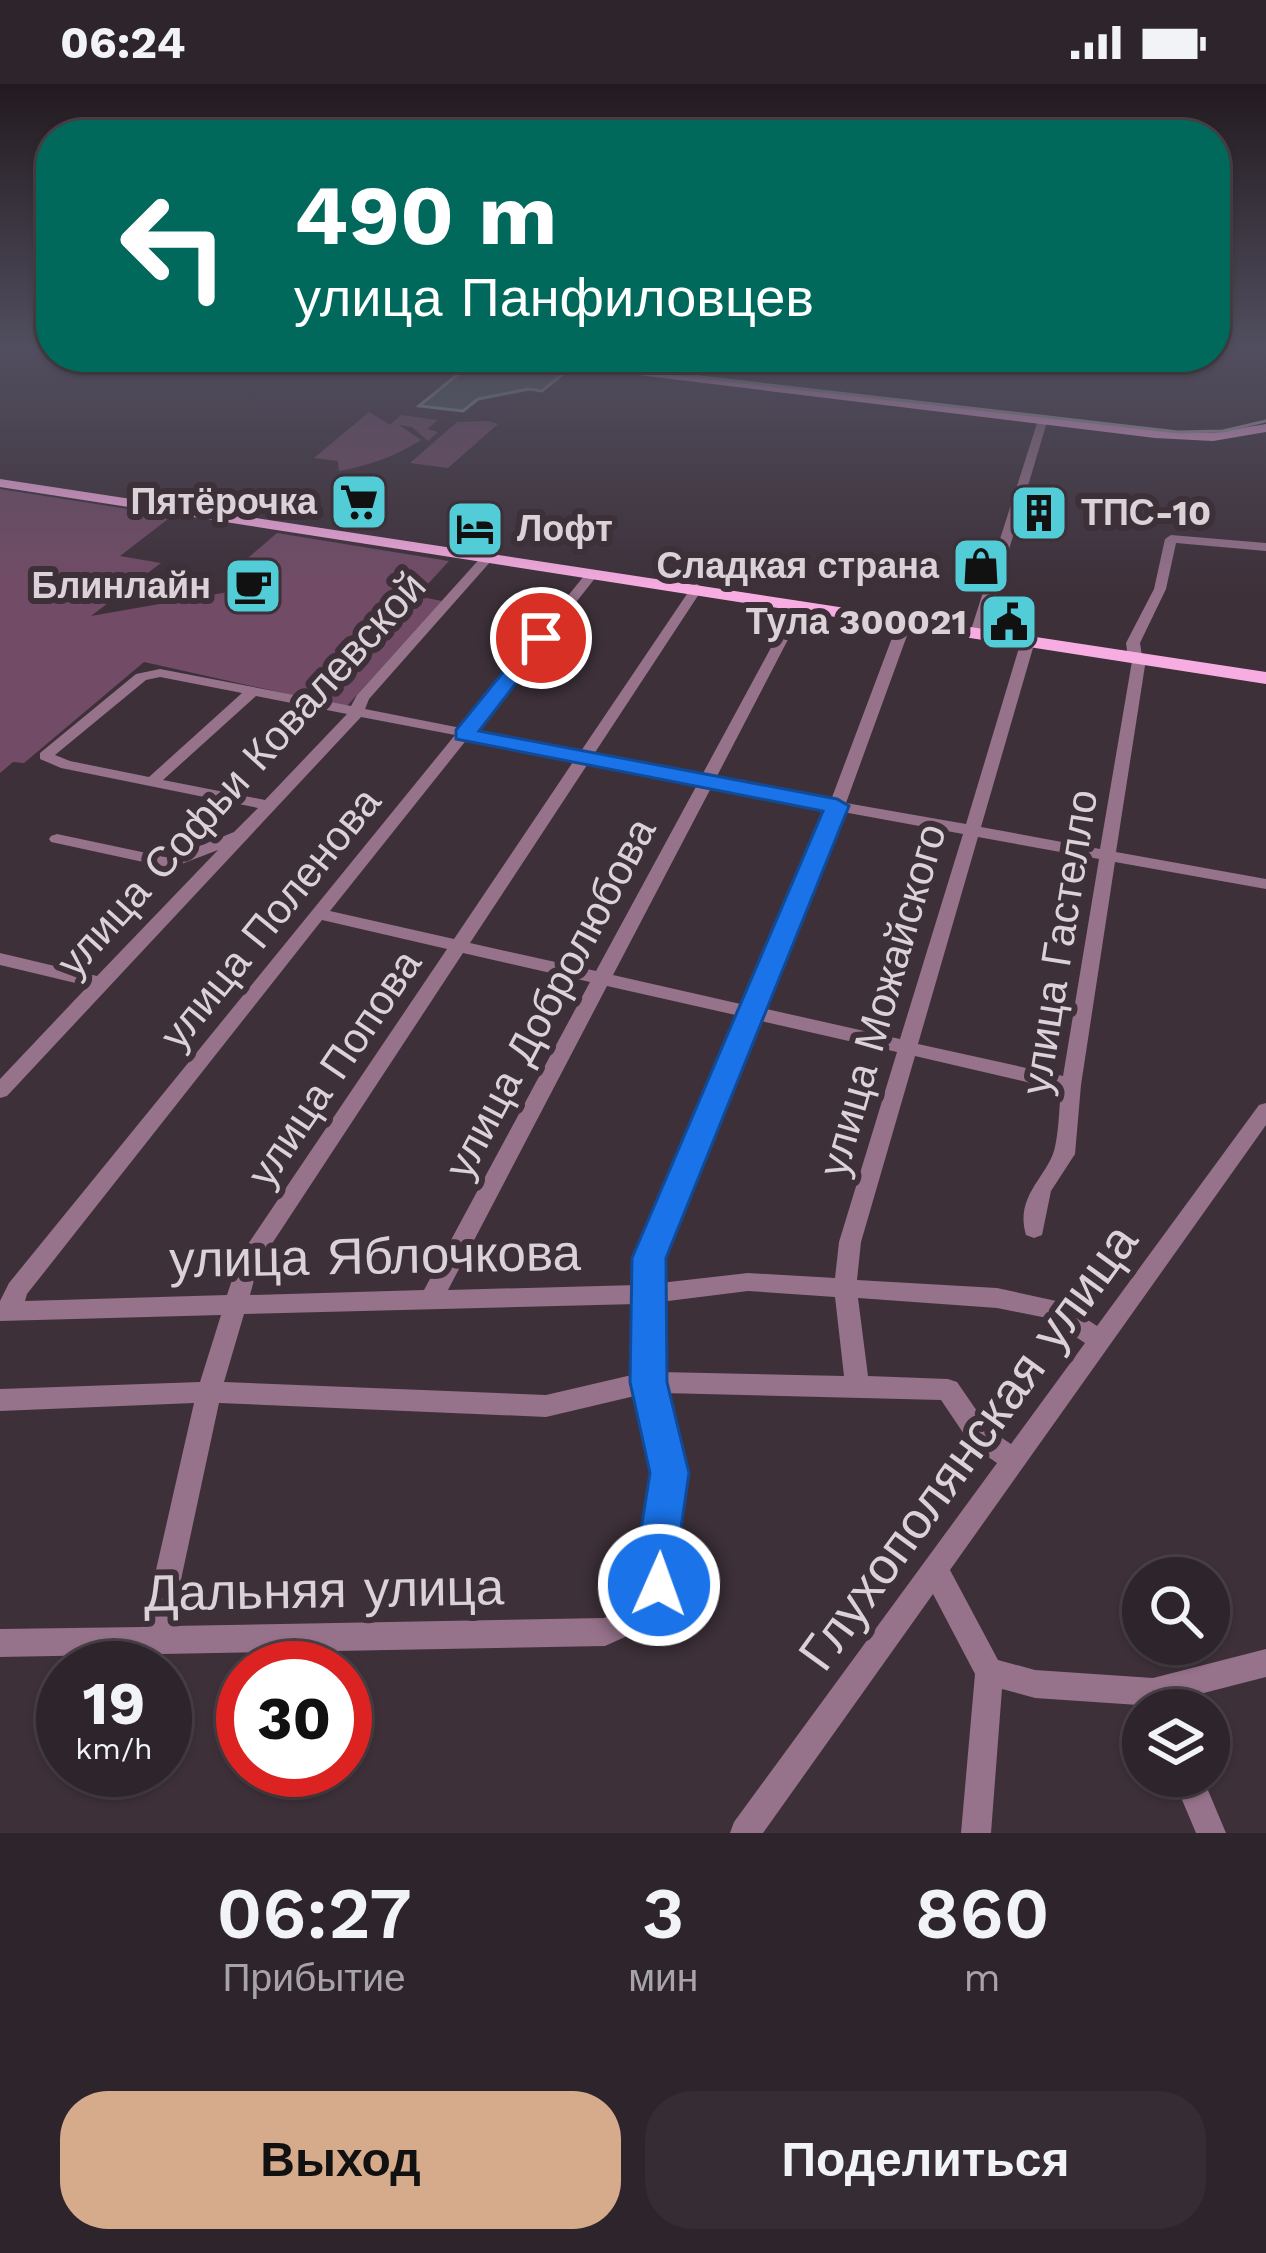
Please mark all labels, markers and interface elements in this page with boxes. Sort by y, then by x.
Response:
text: 06:24 [60,16,186,69]
text: 490 m [294,166,557,264]
icon: left [96,168,252,324]
text: улица Панфиловцев [294,266,814,329]
supermarket icon: Пятёрочка [328,471,390,533]
place label: Пятёрочка [130,481,318,523]
building icon: ТПС-10 [1008,482,1070,544]
place label: ТПС-10 [1081,492,1211,534]
hotel icon: Лофт [444,498,506,560]
place label: Лофт [517,508,613,550]
shop icon: Сладкая страна [950,535,1012,597]
place label: Сладкая страна [656,545,940,587]
cafe icon: Блинлайн [222,555,284,617]
street label: улица Софьи Ковалевской [46,562,436,986]
place label: Блинлайн [32,565,211,607]
pin [490,587,592,689]
public building icon: Тула 300021 [978,591,1040,653]
place label: Тула 300021 [746,601,967,643]
icon: arrive [508,605,574,671]
street label: улица Поленова [150,777,391,1059]
street label: улица Гастелло [1011,786,1107,1098]
street label: улица Добролюбова [434,809,666,1186]
street label: улица Можайского [808,818,956,1182]
street label: улица Попова [237,940,431,1196]
street label: Глухополянская улица [787,1212,1150,1681]
street label: улица Яблочкова [169,1223,582,1289]
position arrow [596,1522,722,1648]
street label: Дальняя улица [143,1557,505,1623]
map controls [1122,1557,1230,1797]
button: search [1122,1557,1230,1665]
speed limit sign: 30 [216,1641,372,1797]
text: 19 [83,1668,145,1739]
button: layers [1122,1689,1230,1797]
text: km/h [75,1731,153,1766]
text: 06:27 [216,1871,412,1955]
text: 3 [642,1871,684,1955]
text: 860 [915,1871,1050,1955]
text: Прибытие [222,1955,406,2000]
text: мин [628,1955,698,2000]
text: m [964,1955,1001,2000]
button: Выход [60,2091,621,2229]
button: Поделиться [645,2091,1206,2229]

